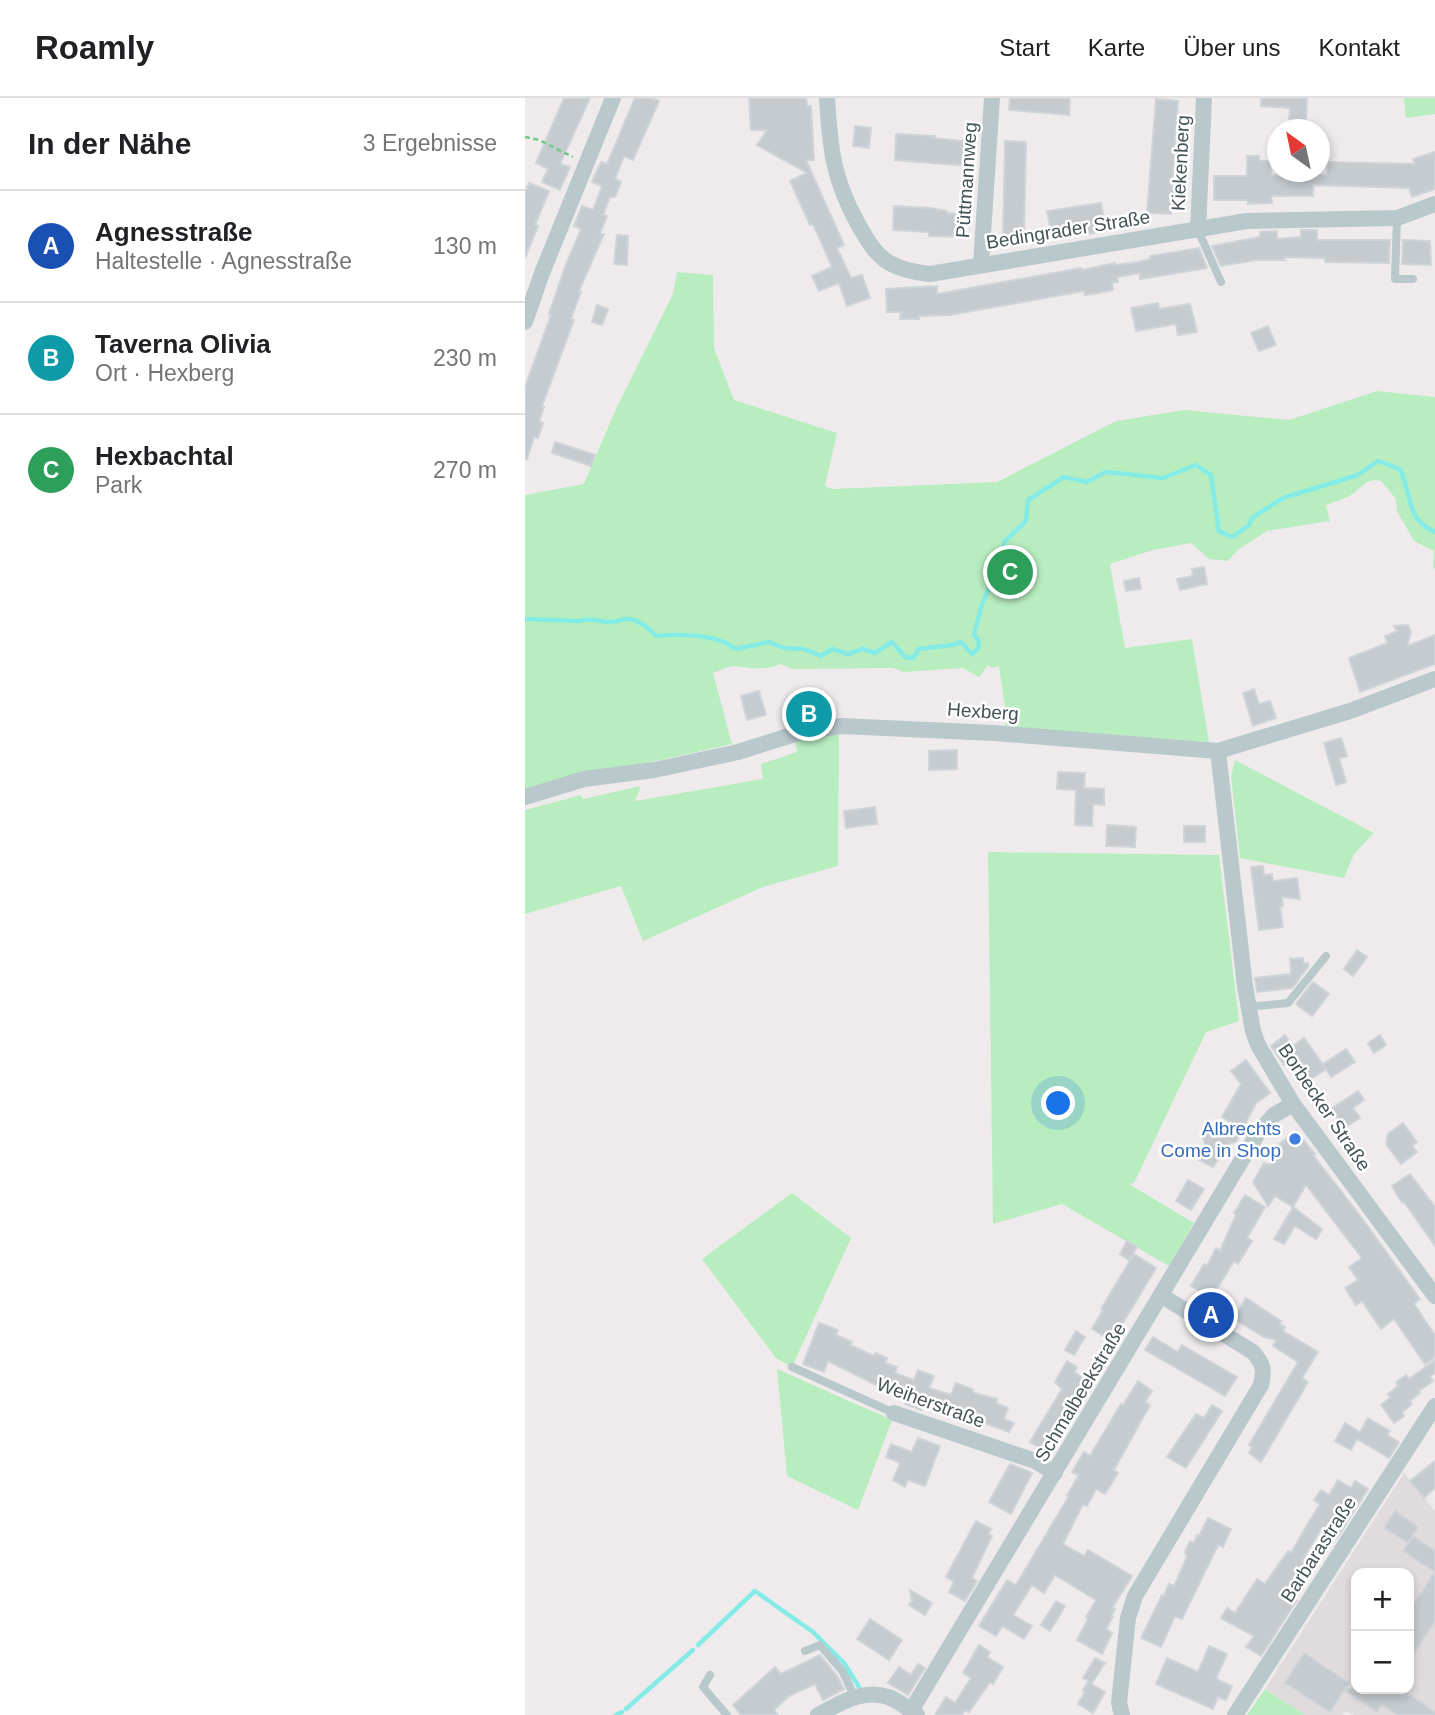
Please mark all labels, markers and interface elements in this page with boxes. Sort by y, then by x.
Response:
text: Roamly [35,29,154,66]
text: Start [999,34,1050,61]
text: Karte [1088,34,1145,61]
text: Über uns [1183,34,1281,61]
text: Kontakt [1319,34,1400,61]
street label: Kiekenberg [1167,114,1194,212]
north arrow [1267,119,1330,182]
street label: Püttmannweg [952,121,981,239]
text: In der Nähe [28,127,191,160]
text: 3 Ergebnisse [363,130,497,156]
street label: Bedingrader Straße [985,206,1152,253]
text: Agnesstraße [95,217,253,247]
text: A [43,233,59,259]
text: 130 m [433,233,497,259]
text: Haltestelle · Agnesstraße [95,248,352,274]
text: Taverna Olivia [95,329,271,359]
text: B [43,345,59,371]
text: 230 m [433,345,497,371]
text: Ort · Hexberg [95,360,234,386]
text: Hexbachtal [95,441,234,471]
text: C [43,457,59,483]
text: 270 m [433,457,497,483]
text: Park [95,472,142,498]
pin: C [987,546,1033,598]
pin: B [786,688,832,740]
street label: Hexberg [946,699,1020,724]
street label: Borbecker Straße [1274,1040,1375,1175]
your location [1041,1086,1075,1120]
place label: Albrechts Come in Shop [1161,1118,1281,1161]
marker: Albrechts Come in Shop [1287,1131,1303,1147]
pin: A [1188,1289,1234,1341]
street label: Schmalbeekstraße [1031,1319,1130,1466]
street label: Weiherstraße [874,1373,988,1432]
street label: Barbarastraße [1277,1493,1360,1606]
map controls [1351,1568,1414,1694]
button: + [1351,1568,1414,1631]
button: − [1351,1631,1414,1694]

